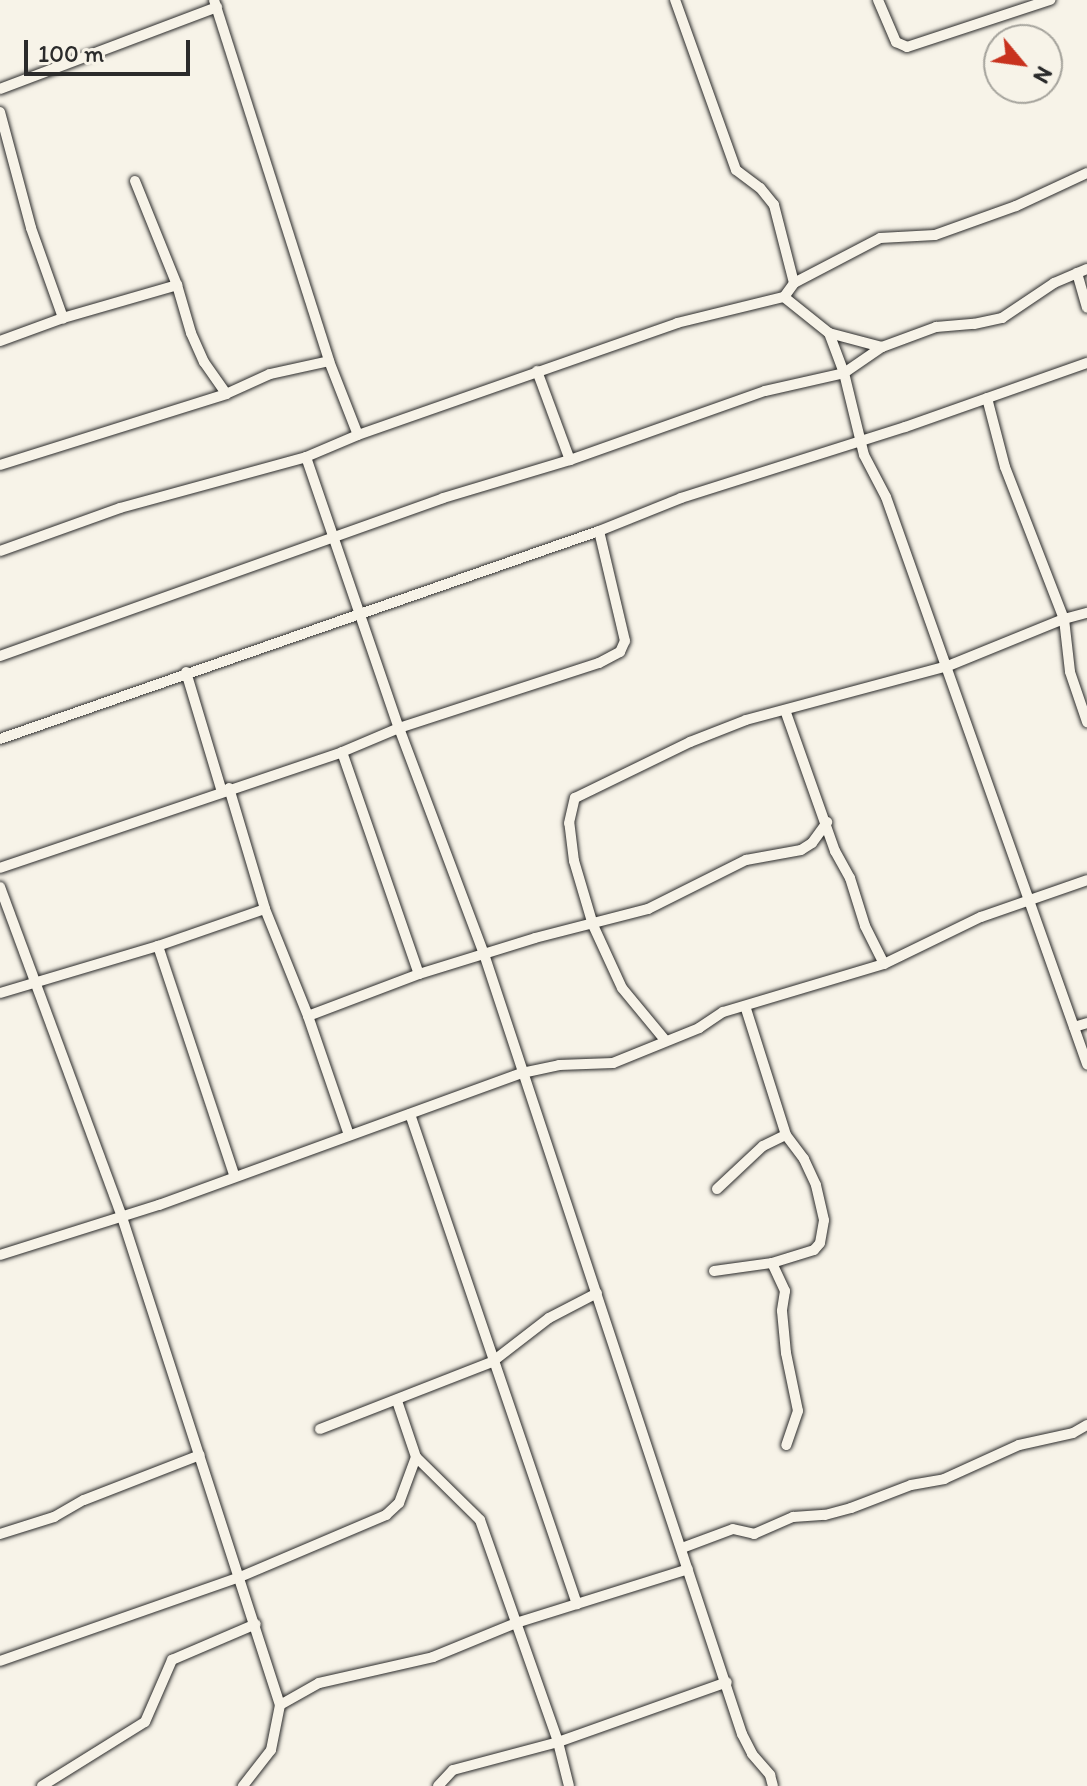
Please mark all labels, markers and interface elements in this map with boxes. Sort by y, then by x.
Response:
scale bar [28,24,194,74]
north arrow [983,24,1063,104]
text: 100 m [38,39,104,68]
text: N [1027,62,1058,88]

